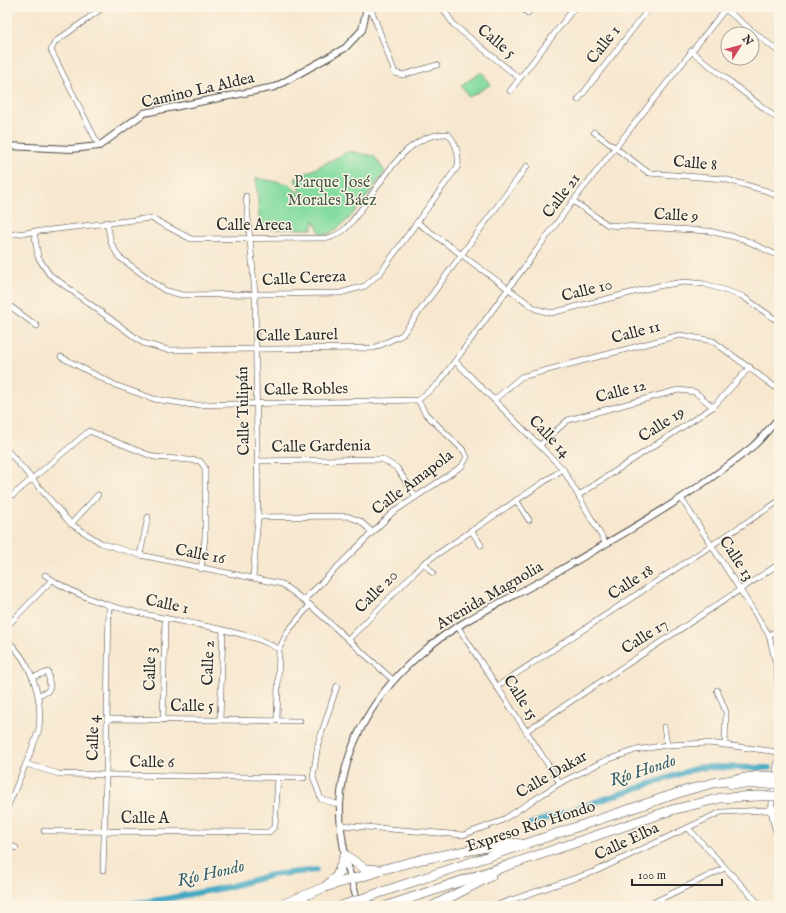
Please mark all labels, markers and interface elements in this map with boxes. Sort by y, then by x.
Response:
street label: Calle 5 [473,20,519,64]
street label: Calle 1 [583,22,625,68]
north arrow [720,26,760,66]
text: N [738,32,756,49]
street label: Camino La Aldea [140,68,257,114]
street label: Calle 8 [672,152,718,176]
street label: Calle 21 [539,169,585,223]
park label: Parque José Morales Báez [287,173,377,211]
street label: Calle 9 [653,205,699,227]
street label: Calle Areca [216,216,292,236]
street label: Calle Cereza [261,267,347,291]
street label: Calle 10 [560,275,615,307]
street label: Calle 11 [609,317,663,349]
street label: Calle Laurel [256,325,339,347]
street label: Calle Tulipán [233,366,255,456]
street label: Calle 12 [594,376,648,408]
street label: Calle Robles [264,379,349,401]
street label: Calle 19 [635,403,689,447]
street label: Calle 14 [524,411,574,463]
street label: Calle Gardenia [271,436,371,458]
street label: Calle Amapola [368,446,458,520]
street label: Calle 13 [714,533,758,585]
street label: Calle 16 [173,540,227,570]
street label: Avenida Magnolia [432,557,547,635]
street label: Calle 18 [605,561,657,605]
street label: Calle 20 [351,566,403,618]
street label: Calle 1 [143,591,191,619]
street label: Calle 17 [618,615,672,659]
street label: Calle 2 [198,640,220,686]
street label: Calle 3 [141,647,161,691]
street label: Calle 15 [498,672,542,724]
street label: Calle 5 [170,697,214,717]
street label: Calle 4 [84,715,104,761]
street label: Calle Dakar [513,747,591,803]
water label: Río Hondo [607,750,679,792]
street label: Calle 6 [130,753,175,773]
street label: Expreso Río Hondo [464,797,598,857]
street label: Calle A [121,809,171,829]
street label: Calle Elba [592,818,662,866]
water label: Río Hondo [175,856,247,892]
scale bar [632,861,722,887]
text: 100 m [638,868,666,883]

